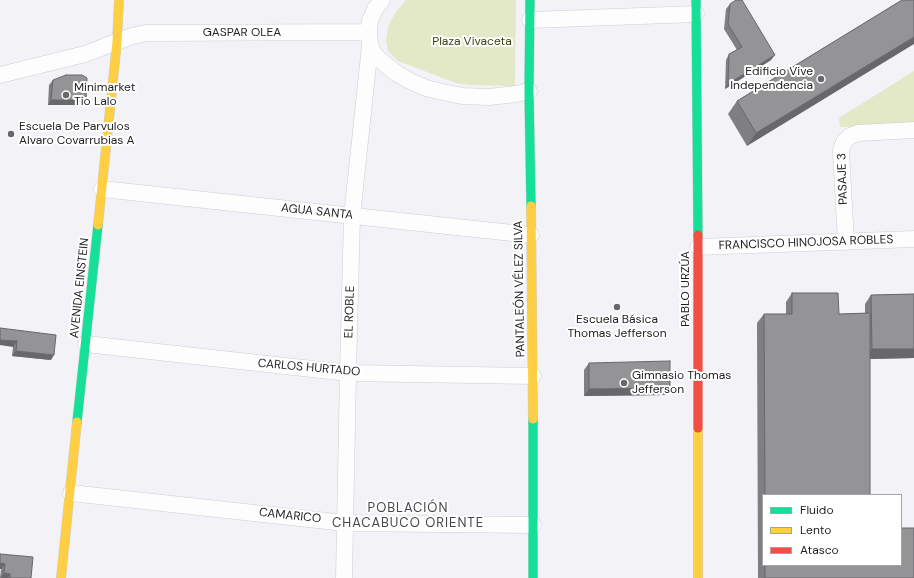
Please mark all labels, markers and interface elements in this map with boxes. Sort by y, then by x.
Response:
street label: GASPAR OLEA [203,26,281,40]
park label: Plaza Vivaceta [432,35,512,49]
place label: Edificio Vive Independencia [730,65,813,93]
marker: Edificio Vive Independencia [816,74,826,84]
place label: Minimarket Tio Lalo [74,81,135,109]
marker: Minimarket Tio Lalo [61,90,71,100]
place label: Escuela De Parvulos Alvaro Covarrubias A [19,120,135,148]
marker: Escuela De Parvulos Alvaro Covarrubias A [6,129,16,139]
street label: PASAJE 3 [835,153,851,205]
street label: AGUA SANTA [280,201,354,223]
street label: PANTALEÓN VÉLEZ SILVA [512,220,528,358]
street label: FRANCISCO HINOJOSA ROBLES [718,233,894,253]
street label: AVENIDA EINSTEIN [68,237,92,339]
street label: PABLO URZÚA [679,251,693,327]
street label: EL ROBLE [342,285,358,339]
marker: Escuela Básica Thomas Jefferson [612,302,622,312]
place label: Escuela Básica Thomas Jefferson [567,313,667,341]
street label: CARLOS HURTADO [257,356,361,380]
place label: Gimnasio Thomas Jefferson [632,369,731,397]
marker: Gimnasio Thomas Jefferson [619,378,629,388]
legend [762,494,902,566]
district label: POBLACIÓN CHACABUCO ORIENTE [332,501,484,532]
text: Fluido [800,502,834,518]
street label: CAMARICO [258,506,322,526]
text: Lento [800,522,831,538]
text: Atasco [800,542,839,558]

